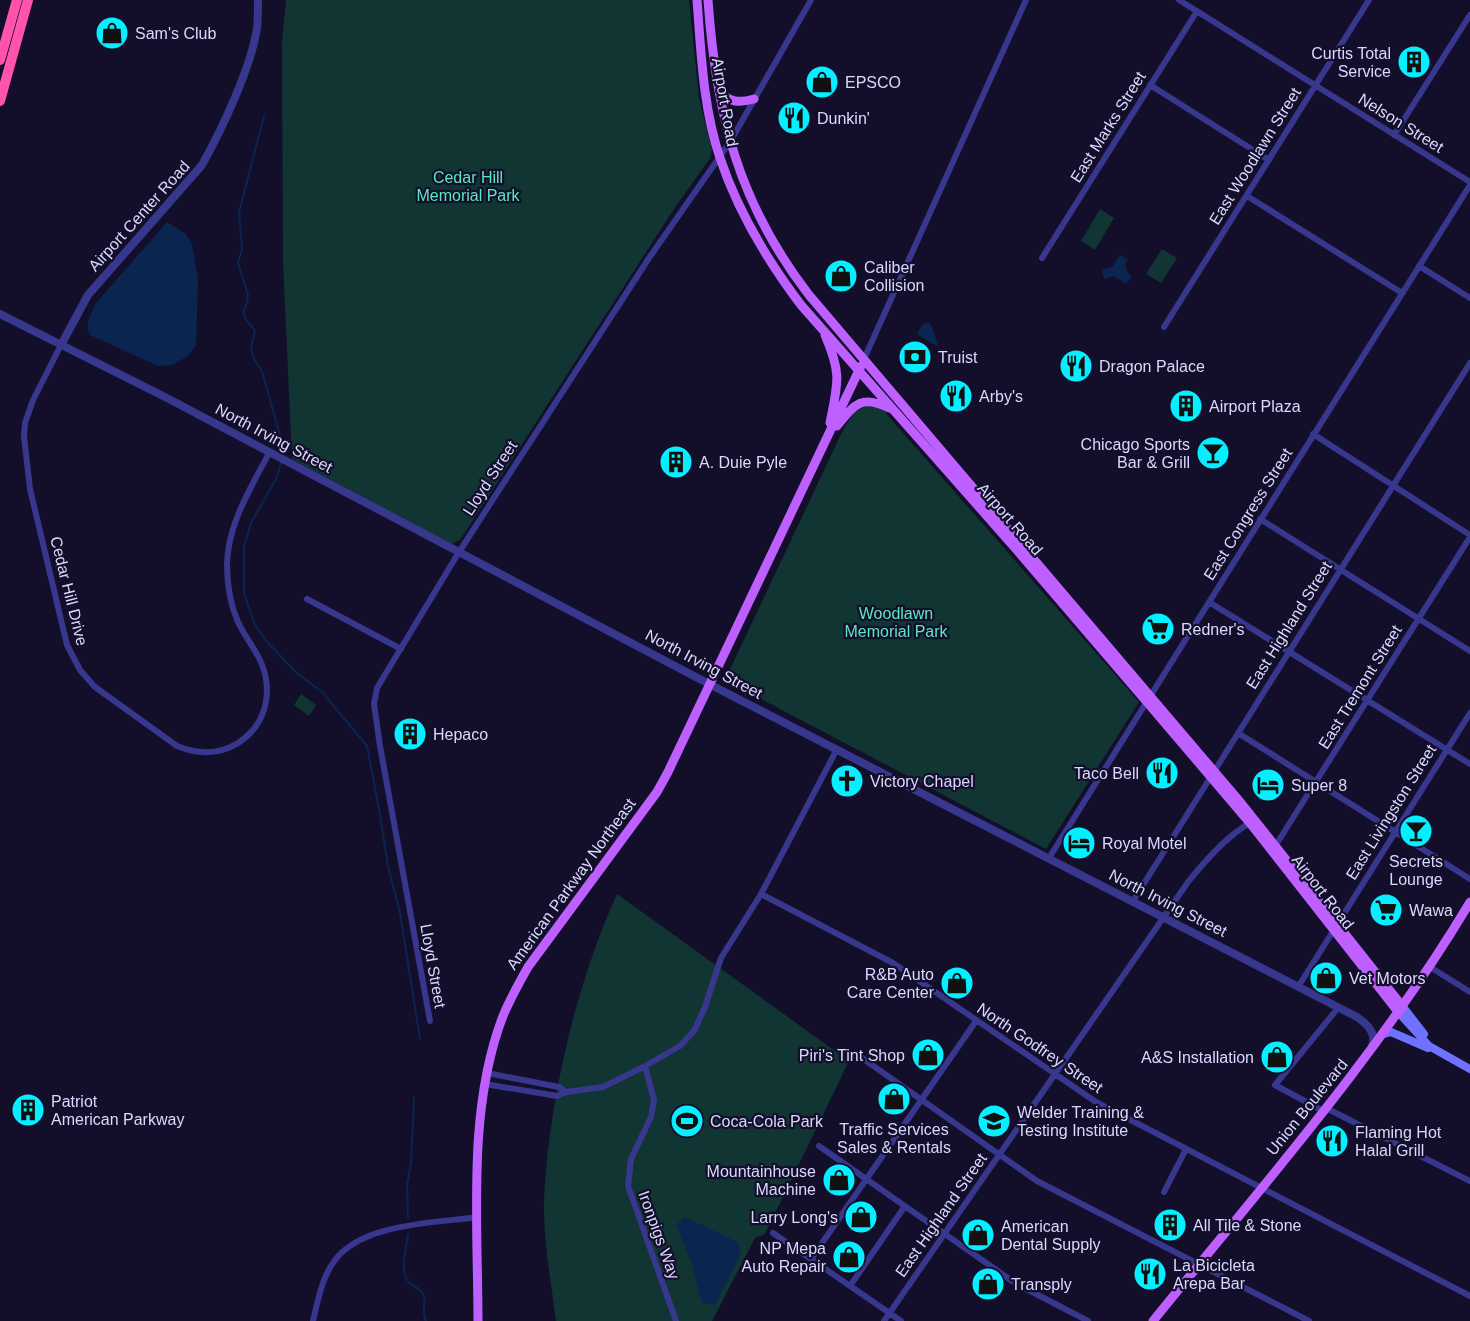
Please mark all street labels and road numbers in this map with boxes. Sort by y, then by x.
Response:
street label: Airport Road [709,56,741,148]
street label: East Marks Street [1067,68,1149,185]
street label: East Woodlawn Street [1206,84,1304,228]
street label: Nelson Street [1355,90,1447,156]
street label: Airport Center Road [85,157,193,275]
street label: North Irving Street [213,400,336,476]
street label: Lloyd Street [460,437,521,518]
street label: East Congress Street [1200,445,1296,583]
street label: Airport Road [974,480,1046,558]
street label: Cedar Hill Drive [47,535,91,647]
street label: East Highland Street [1243,558,1335,692]
street label: East Tremont Street [1315,622,1405,752]
street label: North Irving Street [643,626,766,702]
street label: East Livingston Street [1343,741,1440,882]
street label: American Parkway Northeast [503,795,639,973]
street label: Airport Road [1289,851,1357,933]
street label: North Irving Street [1106,866,1230,940]
street label: Lloyd Street [417,922,449,1010]
street label: North Godfrey Street [974,1000,1106,1097]
street label: Union Boulevard [1263,1056,1351,1158]
street label: East Highland Street [892,1150,990,1280]
street label: Ironpigs Way [635,1188,683,1282]

